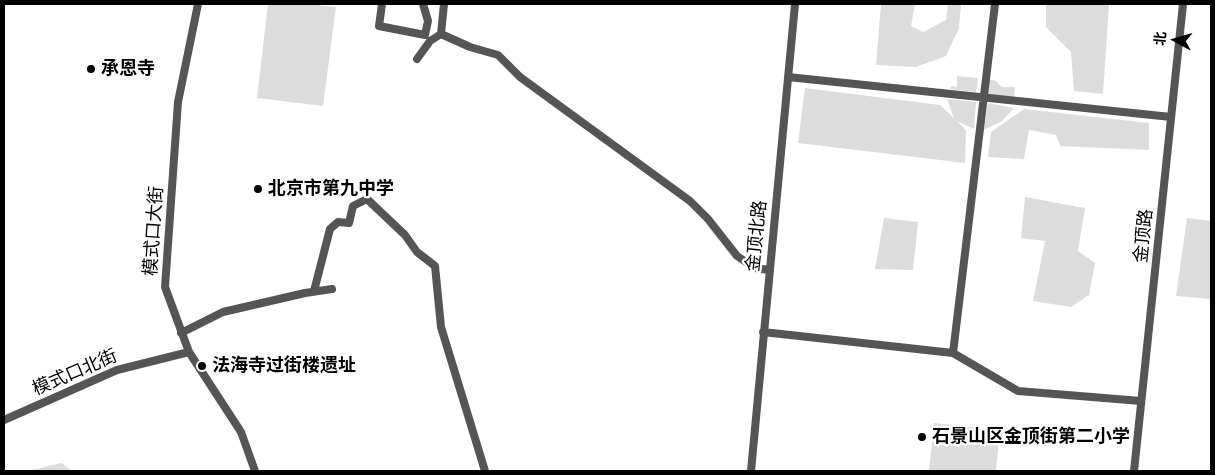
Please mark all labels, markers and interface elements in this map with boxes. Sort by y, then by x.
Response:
north arrow [1150,15,1200,65]
text: 北 [1149,30,1170,46]
place label: 承恩寺 [101,58,155,80]
marker: 承恩寺 [85,63,97,75]
place label: 北京市第九中学 [268,178,394,200]
marker: 北京市第九中学 [252,183,264,195]
street label: 模式口大街 [140,185,168,277]
street label: 金顶北路 [742,199,772,273]
street label: 金顶路 [1130,208,1158,264]
street label: 模式口北街 [29,345,121,401]
place label: 法海寺过街楼遗址 [212,355,356,377]
marker: 法海寺过街楼遗址 [196,360,208,372]
place label: 石景山区金顶街第二小学 [932,426,1130,448]
marker: 石景山区金顶街第二小学 [916,431,928,443]

